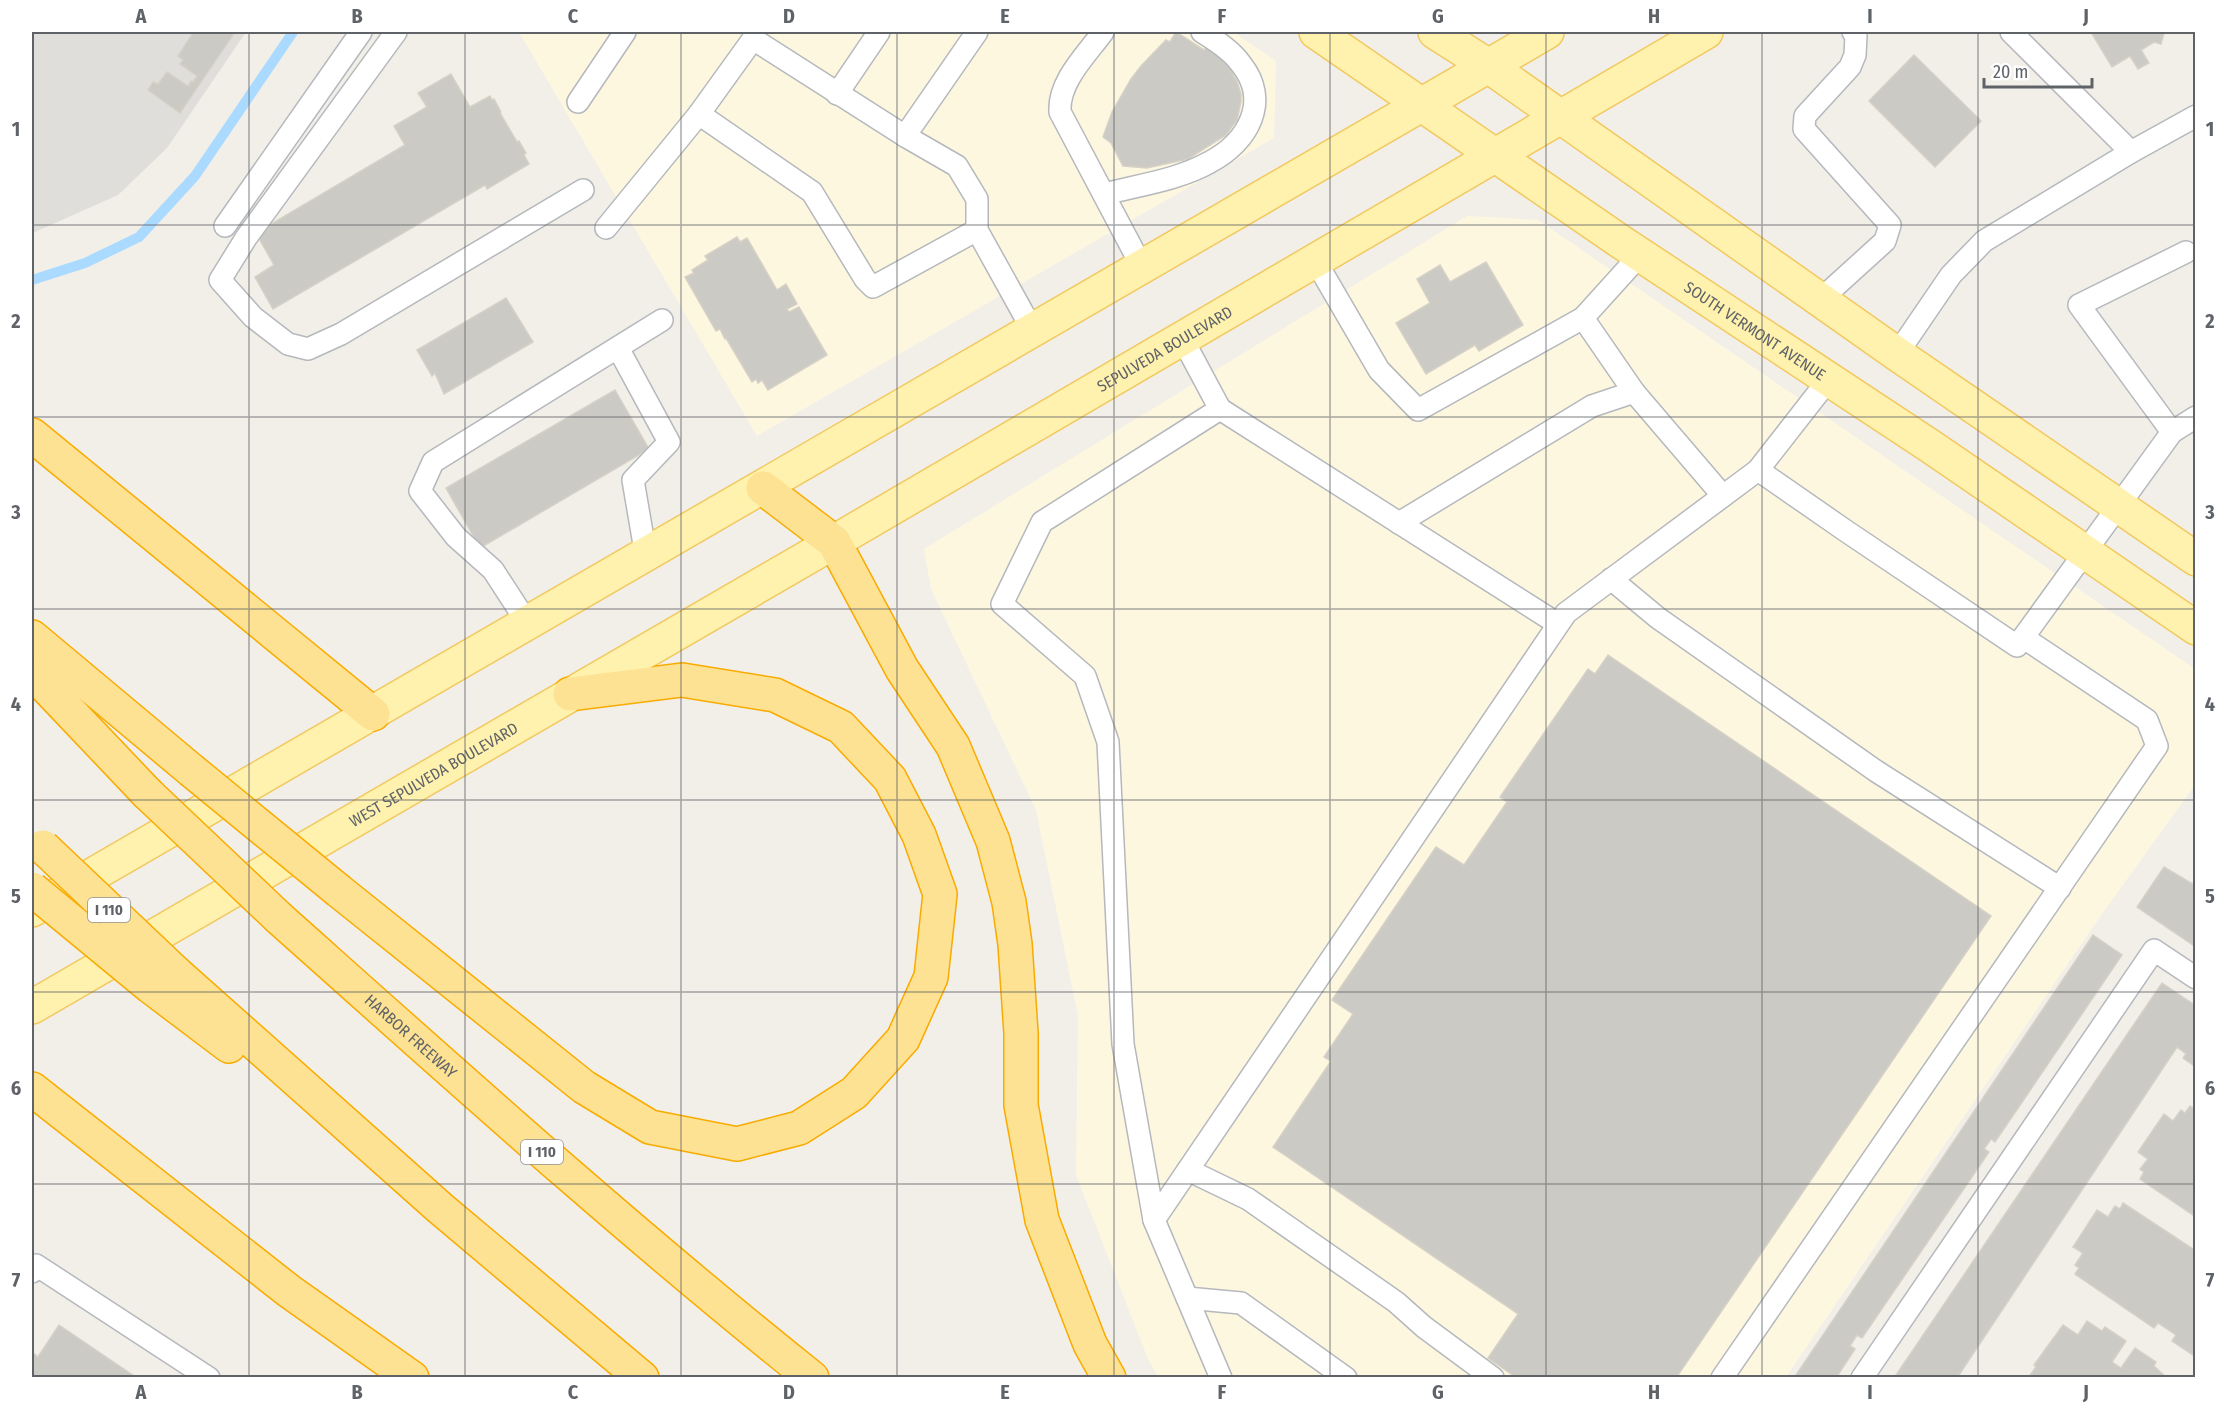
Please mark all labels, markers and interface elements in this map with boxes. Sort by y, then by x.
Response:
text: A [135,4,148,28]
text: B [351,4,363,28]
text: C [568,4,579,28]
text: D [783,4,795,28]
text: E [1000,4,1010,28]
text: F [1218,4,1227,28]
text: G [1432,4,1444,28]
text: H [1648,4,1660,28]
text: I [1867,4,1873,28]
text: J [2082,4,2089,28]
scale bar [1984,51,2092,89]
text: 20 m [1993,61,2028,83]
text: 1 [12,117,20,141]
text: 1 [2206,117,2214,141]
street label: SOUTH VERMONT AVENUE [1681,277,1829,384]
street label: SEPULVEDA BOULEVARD [1094,302,1236,396]
text: 2 [10,309,21,333]
text: 2 [2204,309,2215,333]
text: 3 [10,500,21,524]
text: 3 [2204,500,2215,524]
text: 4 [11,692,21,716]
text: 4 [2205,692,2215,716]
street label: WEST SEPULVEDA BOULEVARD [346,718,521,831]
text: 5 [11,884,21,908]
text: 5 [2205,884,2215,908]
road number: I 110 [88,898,130,922]
street label: HARBOR FREEWAY [361,990,461,1082]
text: 6 [11,1076,21,1100]
text: 6 [2205,1076,2215,1100]
road number: I 110 [521,1140,563,1164]
text: 7 [12,1268,21,1292]
text: 7 [2206,1268,2215,1292]
text: A [135,1380,148,1404]
text: B [351,1380,363,1404]
text: C [568,1380,579,1404]
text: D [783,1380,795,1404]
text: E [1000,1380,1010,1404]
text: F [1218,1380,1227,1404]
text: G [1432,1380,1444,1404]
text: H [1648,1380,1660,1404]
text: I [1867,1380,1873,1404]
text: J [2082,1380,2089,1404]

